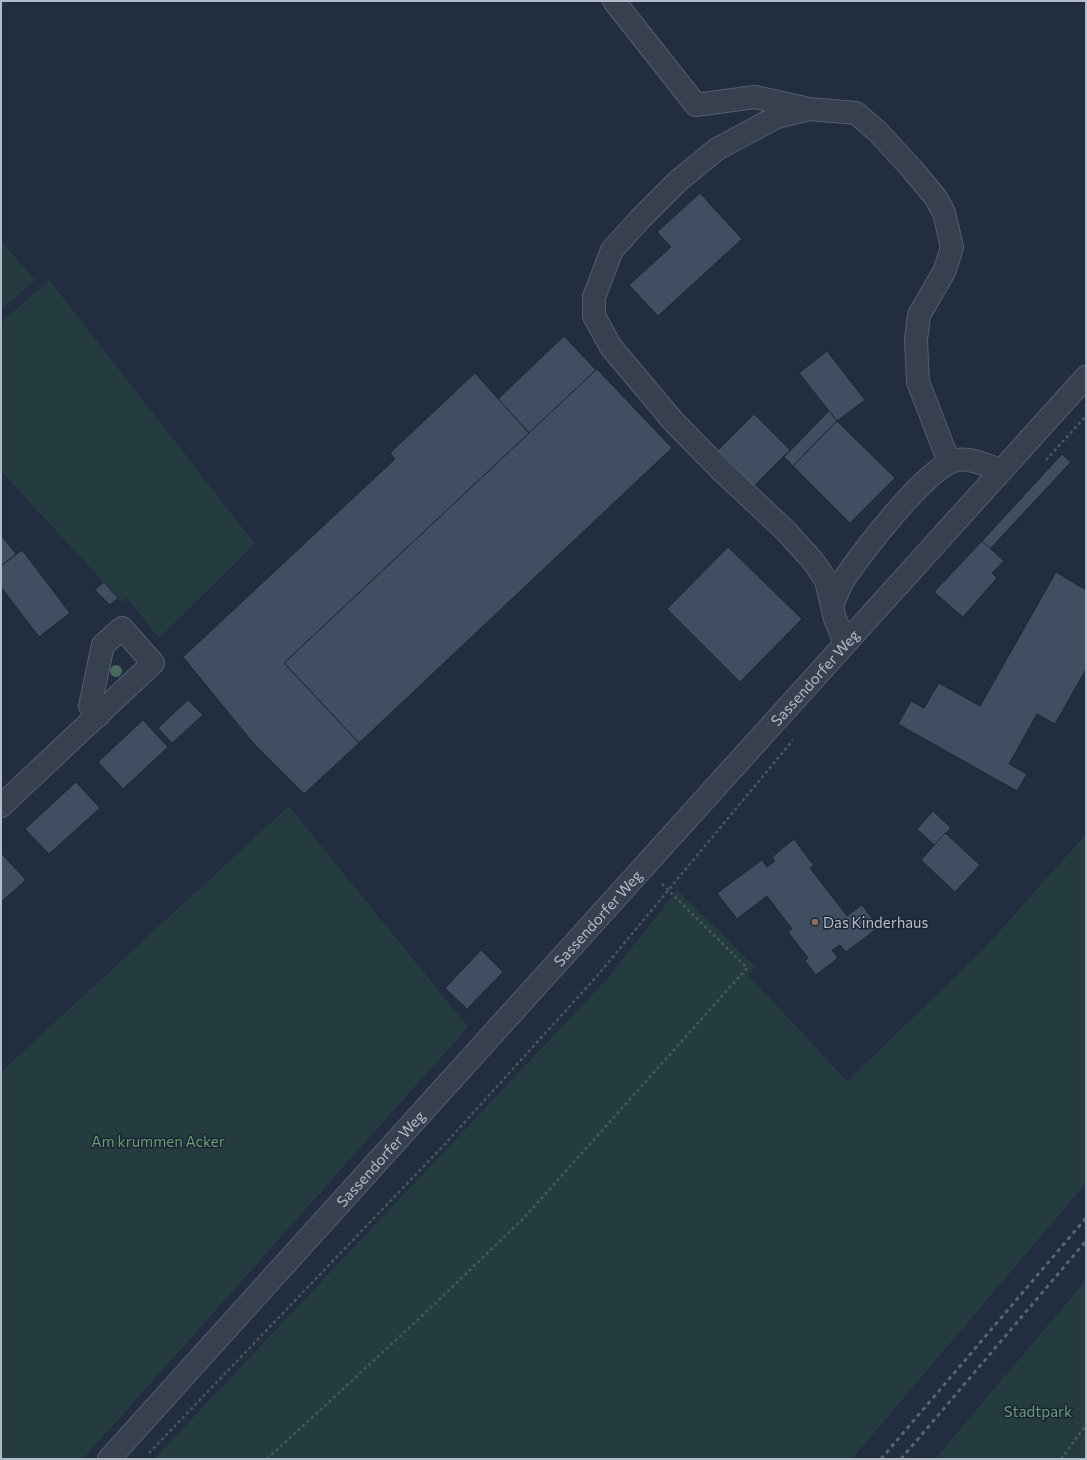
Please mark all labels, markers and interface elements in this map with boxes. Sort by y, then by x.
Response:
street label: Sassendorfer Weg [767,626,863,729]
street label: Sassendorfer Weg [550,866,646,970]
place label: Das Kinderhaus [823,913,928,931]
marker: Das Kinderhaus [810,917,820,927]
street label: Sassendorfer Weg [332,1107,428,1210]
park label: Am krummen Acker [91,1132,225,1150]
park label: Stadtpark [1004,1402,1072,1420]

